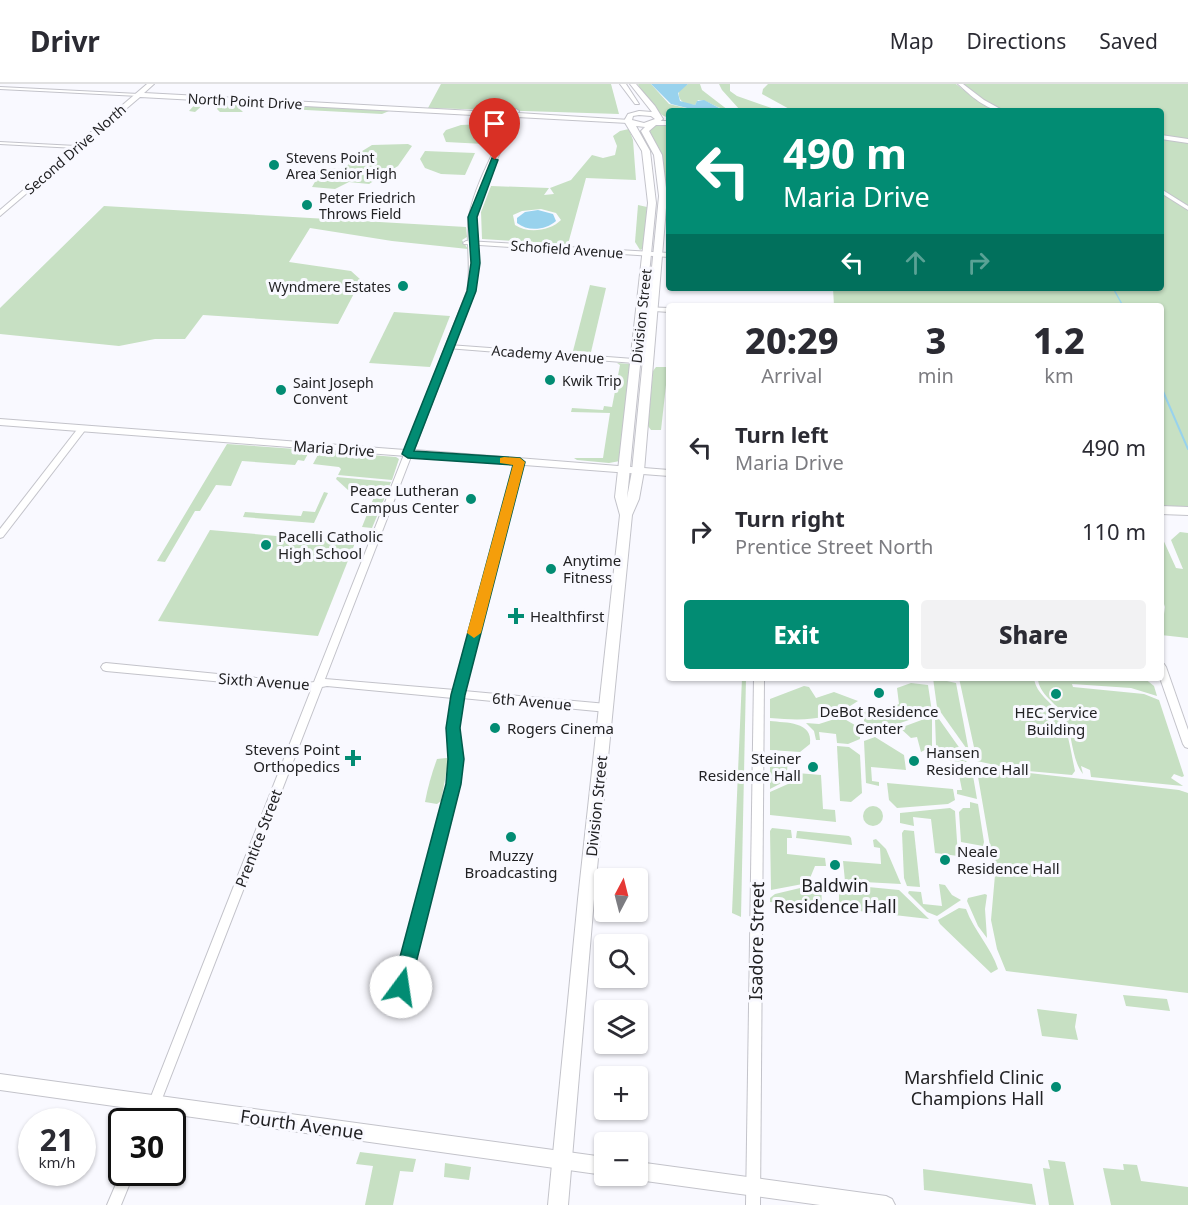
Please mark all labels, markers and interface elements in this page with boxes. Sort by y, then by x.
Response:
text: Drivr [30,22,100,60]
text: Map [890,27,934,55]
text: Directions [967,27,1066,55]
text: Saved [1099,27,1158,55]
street label: North Point Drive [187,89,303,113]
pin [469,98,520,160]
street label: Second Drive North [20,100,130,198]
icon: arrive [478,107,511,140]
text: 490 m [783,124,907,181]
icon: left [684,132,762,210]
place label: Stevens Point Area Senior High [286,148,397,183]
marker: Stevens Point Area Senior High [267,158,281,172]
text: Maria Drive [783,178,930,215]
place label: Peter Friedrich Throws Field [319,188,416,223]
marker: Peter Friedrich Throws Field [300,198,314,212]
street label: Schofield Avenue [510,236,624,262]
icon: left [836,246,869,279]
icon: ahead [899,246,932,279]
icon: right [962,246,995,279]
street label: Division Street [627,268,655,364]
place label: Wyndmere Estates [269,277,391,296]
marker: Wyndmere Estates [396,279,410,293]
text: 20:29 [745,316,839,365]
text: 3 [925,316,946,365]
text: 1.2 [1033,316,1085,365]
street label: Academy Avenue [491,341,605,367]
text: Arrival [761,362,822,389]
text: min [918,362,954,389]
text: km [1044,362,1074,389]
place label: Kwik Trip [562,371,622,390]
place label: Saint Joseph Convent [293,373,374,408]
marker: Kwik Trip [543,373,557,387]
marker: Saint Joseph Convent [274,383,288,397]
text: Turn left [735,419,829,449]
icon: left [684,431,717,464]
text: 490 m [1082,432,1146,462]
street label: Maria Drive [293,435,375,461]
text: Maria Drive [735,449,844,476]
place label: Peace Lutheran Campus Center [350,480,459,517]
marker: Peace Lutheran Campus Center [464,492,478,506]
text: Turn right [735,503,845,533]
icon: right [684,515,717,548]
text: 110 m [1082,516,1146,546]
place label: Pacelli Catholic High School [278,526,383,563]
text: Prentice Street North [735,533,933,560]
marker: Pacelli Catholic High School [259,538,273,552]
place label: Anytime Fitness [563,550,621,587]
marker: Anytime Fitness [544,562,558,576]
button: Exit [684,600,909,669]
button: Share [921,600,1146,669]
place label: Healthfirst [530,606,605,626]
marker: Healthfirst [507,607,525,625]
street label: Sixth Avenue [218,668,310,694]
marker: DeBot Residence Center [872,686,886,700]
marker: HEC Service Building [1049,687,1063,701]
street label: 6th Avenue [491,688,573,714]
place label: DeBot Residence Center [819,701,939,738]
place label: HEC Service Building [1015,702,1097,739]
place label: Rogers Cinema [507,718,614,738]
marker: Rogers Cinema [488,721,502,735]
place label: Stevens Point Orthopedics [245,739,341,776]
place label: Hansen Residence Hall [926,742,1029,779]
place label: Steiner Residence Hall [698,748,801,785]
marker: Stevens Point Orthopedics [344,749,362,767]
street label: Division Street [581,754,611,858]
marker: Hansen Residence Hall [907,754,921,768]
marker: Steiner Residence Hall [806,760,820,774]
street label: Prentice Street [230,786,286,890]
marker: Muzzy Broadcasting [504,830,518,844]
place label: Neale Residence Hall [957,841,1060,878]
place label: Muzzy Broadcasting [465,845,557,882]
marker: Neale Residence Hall [938,853,952,867]
marker: Baldwin Residence Hall [828,858,842,872]
north arrow [594,868,648,922]
map controls [594,868,648,1186]
place label: Baldwin Residence Hall [773,873,897,918]
street label: Isadore Street [743,881,769,1001]
button: search [594,934,648,988]
position arrow [369,955,433,1019]
button: layers [594,1000,648,1054]
place label: Marshfield Clinic Champions Hall [904,1065,1044,1110]
button: + [594,1066,648,1120]
marker: Marshfield Clinic Champions Hall [1049,1080,1063,1094]
street label: Fourth Avenue [239,1103,365,1145]
speed limit sign: 30 [108,1108,186,1186]
text: 21 [40,1119,74,1160]
button: − [594,1132,648,1186]
text: km/h [39,1152,75,1172]

